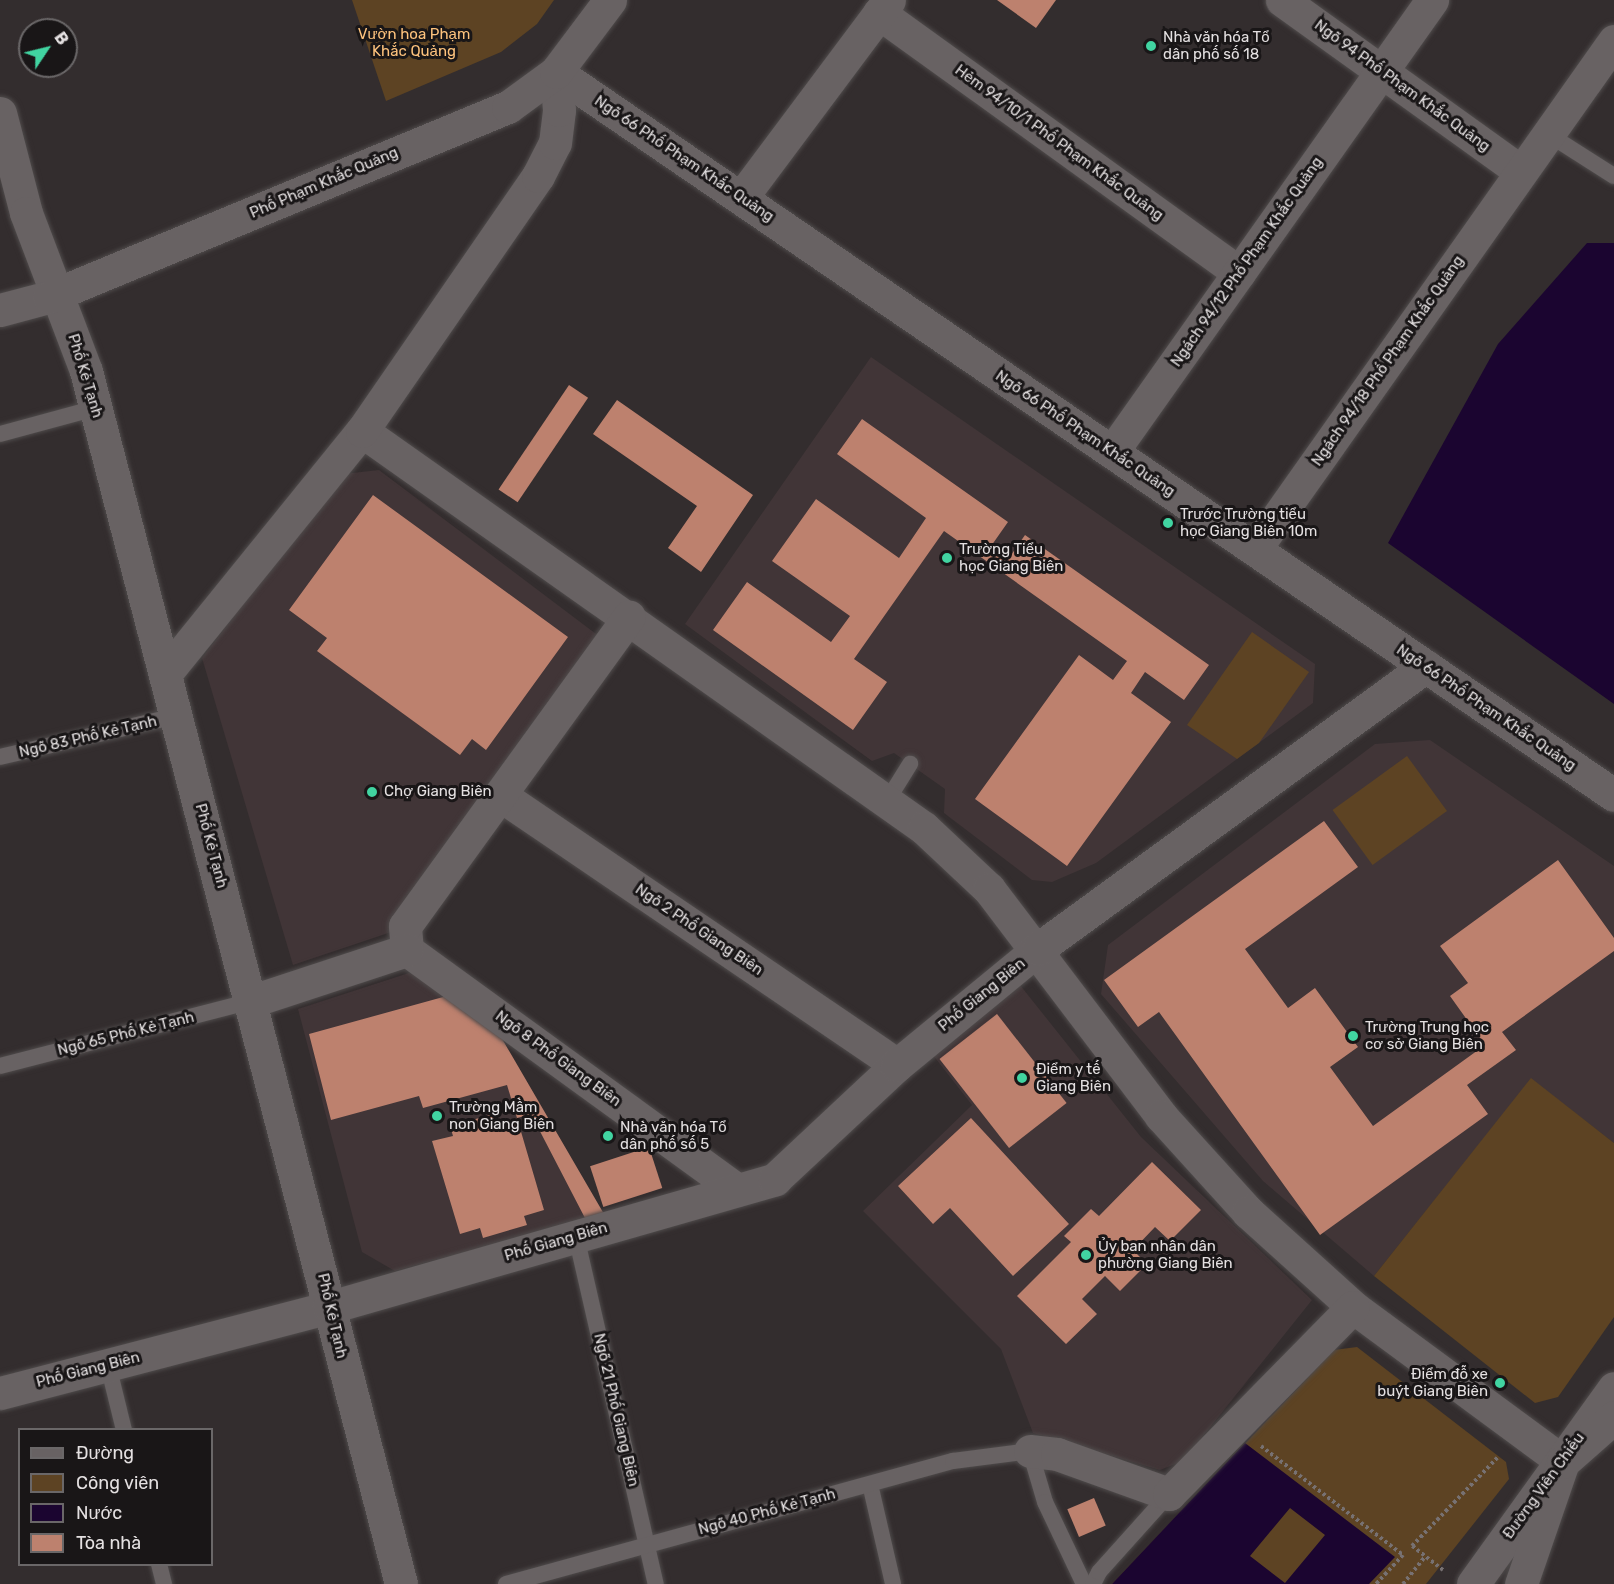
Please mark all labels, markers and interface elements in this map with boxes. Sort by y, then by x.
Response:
street label: Ngõ 94 Phố Phạm Khắc Quảng [1311,16,1493,156]
north arrow [18,18,78,78]
park label: Vườn hoa Phạm Khắc Quảng [358,25,470,60]
text: B [50,28,73,49]
place label: Nhà văn hóa Tổ dân phố số 18 [1163,28,1270,63]
marker: Nhà văn hóa Tổ dân phố số 18 [1144,39,1158,53]
street label: Hẻm 94/10/1 Phố Phạm Khắc Quảng [951,61,1167,225]
street label: Ngõ 66 Phố Phạm Khắc Quảng [591,92,777,226]
street label: Phố Phạm Khắc Quảng [247,144,401,222]
street label: Ngách 94/12 Phố Phạm Khắc Quảng [1167,154,1327,370]
street label: Ngách 94/18 Phố Phạm Khắc Quảng [1308,252,1468,470]
street label: Phố Kẻ Tạnh [64,332,106,420]
street label: Ngõ 66 Phố Phạm Khắc Quảng [992,367,1178,501]
place label: Trước Trường tiểu học Giang Biên 10m [1180,505,1317,540]
marker: Trước Trường tiểu học Giang Biên 10m [1161,516,1175,530]
place label: Trường Tiểu học Giang Biên [959,540,1063,575]
marker: Trường Tiểu học Giang Biên [940,551,954,565]
street label: Ngõ 66 Phố Phạm Khắc Quảng [1393,641,1579,775]
street label: Ngõ 83 Phố Kẻ Tạnh [17,712,159,762]
place label: Chợ Giang Biên [384,783,492,801]
marker: Chợ Giang Biên [365,785,379,799]
street label: Phố Kẻ Tạnh [191,801,231,891]
street label: Ngõ 2 Phố Giang Biên [632,881,766,979]
street label: Phố Giang Biên [935,955,1029,1035]
street label: Ngõ 8 Phố Giang Biên [492,1007,624,1111]
street label: Ngõ 65 Phố Kẻ Tạnh [56,1008,196,1060]
place label: Trường Trung học cơ sở Giang Biên [1365,1018,1489,1053]
marker: Trường Trung học cơ sở Giang Biên [1346,1029,1360,1043]
place label: Điểm y tế Giang Biên [1036,1060,1111,1095]
marker: Điểm y tế Giang Biên [1013,1069,1031,1087]
place label: Trường Mầm non Giang Biên [449,1098,554,1133]
marker: Trường Mầm non Giang Biên [430,1109,444,1123]
place label: Nhà văn hóa Tổ dân phố số 5 [620,1118,727,1153]
marker: Nhà văn hóa Tổ dân phố số 5 [601,1129,615,1143]
street label: Phố Giang Biên [503,1219,609,1265]
place label: Ủy ban nhân dân phường Giang Biên [1098,1237,1233,1272]
marker: Ủy ban nhân dân phường Giang Biên [1079,1248,1093,1262]
street label: Phố Kẻ Tạnh [313,1271,351,1361]
street label: Ngõ 21 Phố Giang Biên [590,1332,642,1488]
street label: Phố Giang Biên [34,1348,142,1392]
place label: Điểm đỗ xe buýt Giang Biên [1377,1365,1488,1400]
marker: Điểm đỗ xe buýt Giang Biên [1493,1376,1507,1390]
legend [18,1428,213,1566]
street label: Đường Viên Chiếu [1499,1429,1589,1543]
text: Đường [76,1442,134,1464]
text: Công viên [76,1472,159,1494]
street label: Ngõ 40 Phố Kẻ Tạnh [696,1485,838,1539]
text: Nước [76,1502,122,1524]
text: Tòa nhà [76,1532,141,1554]

